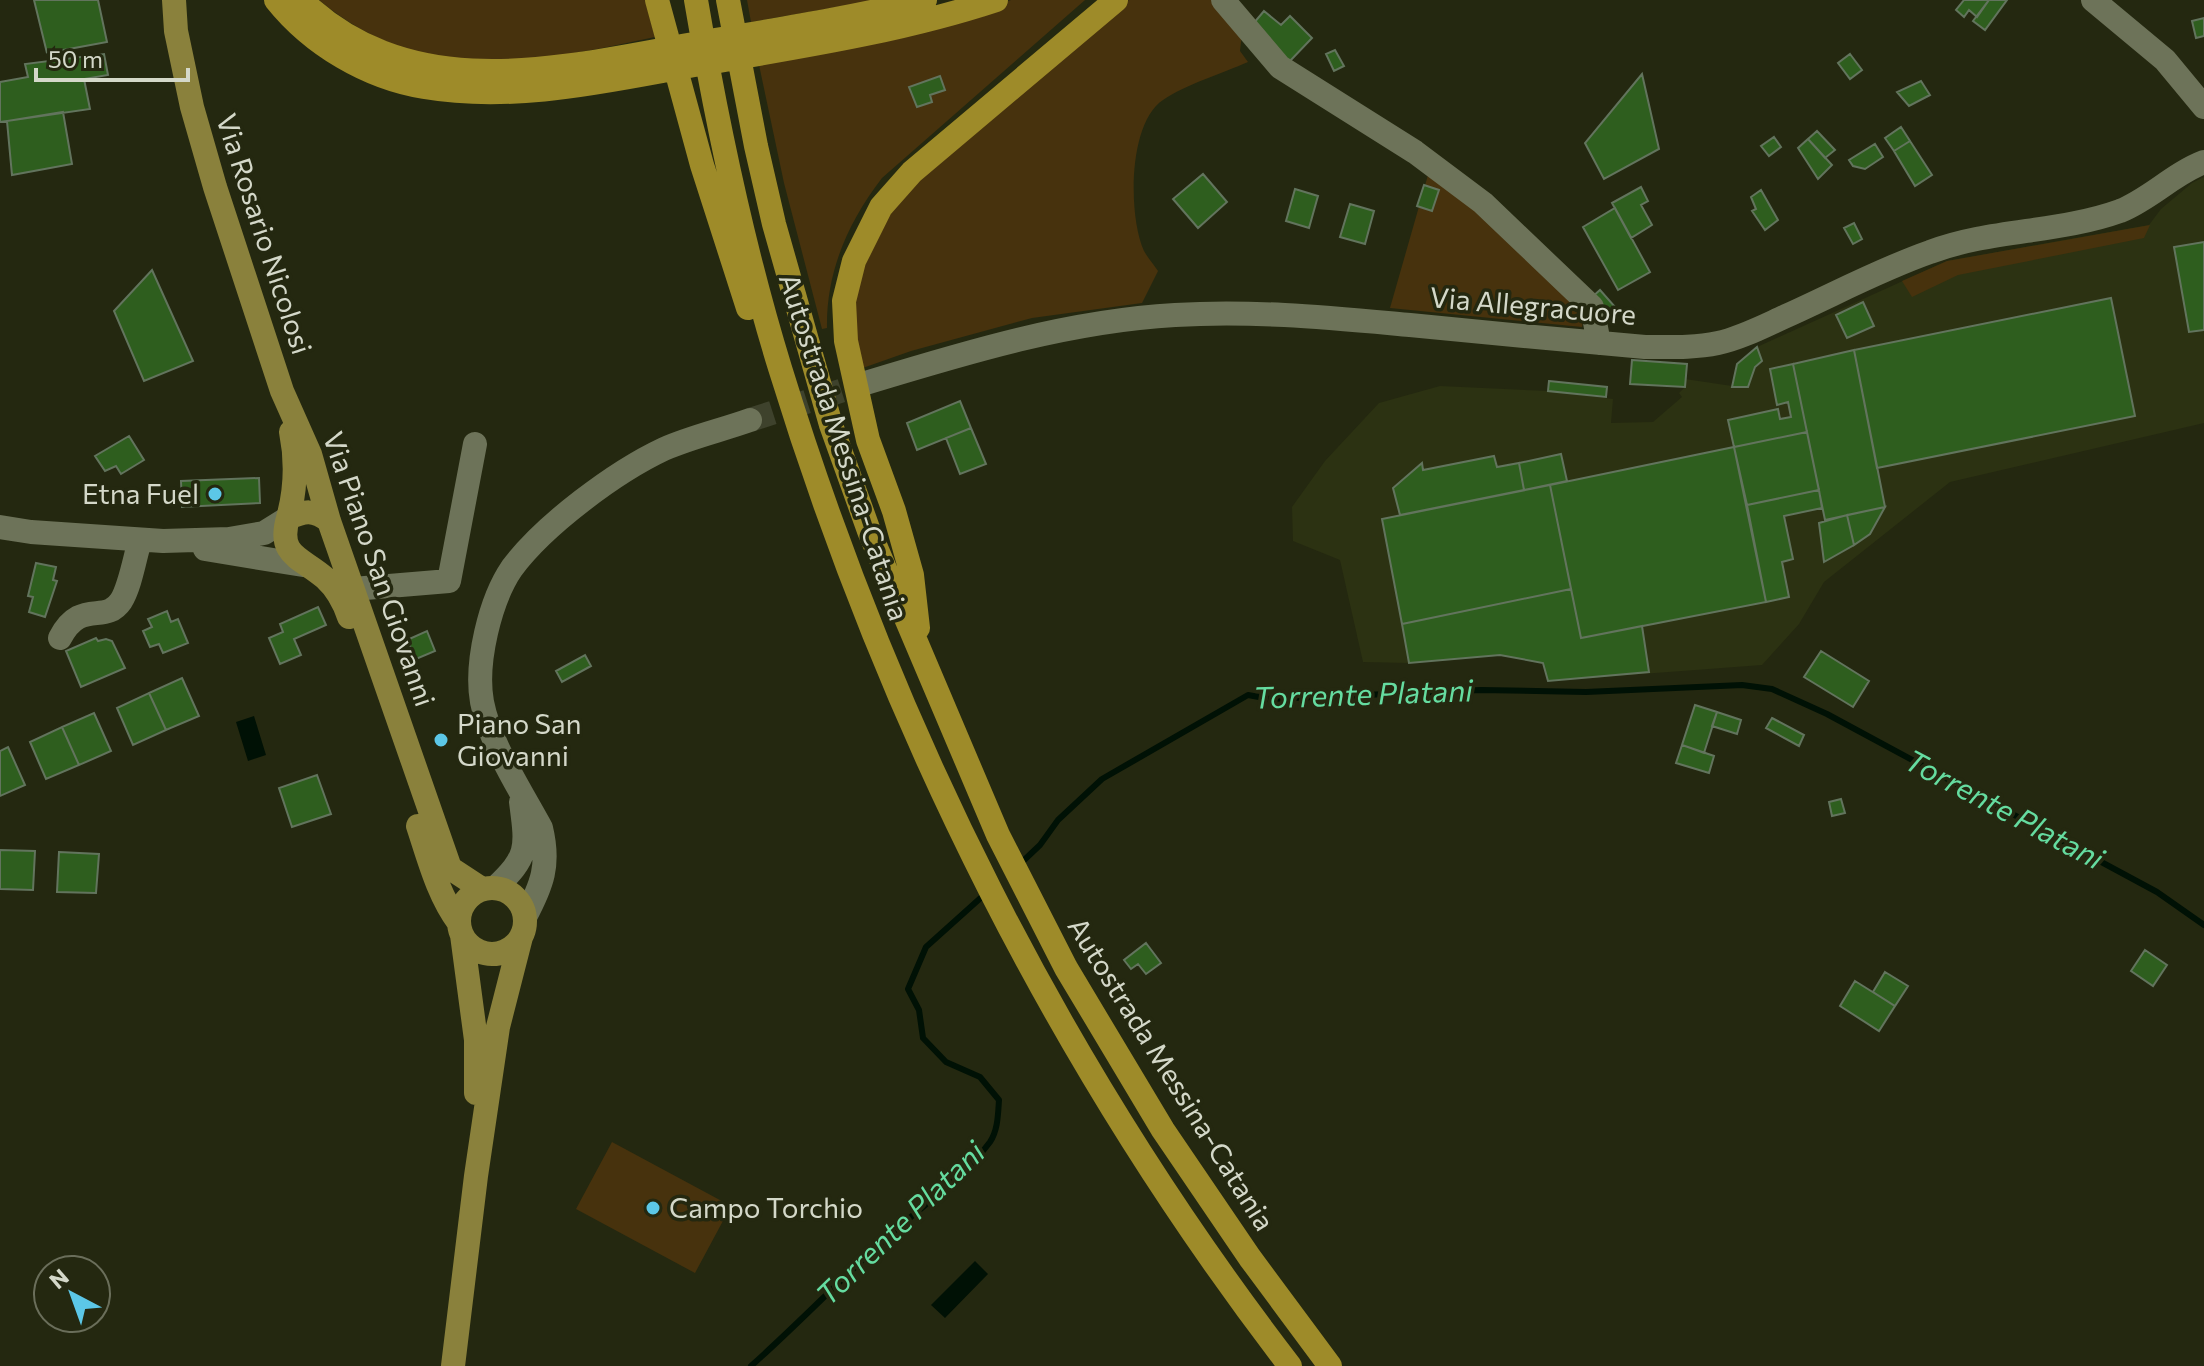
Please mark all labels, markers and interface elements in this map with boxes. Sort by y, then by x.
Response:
scale bar [36,32,188,82]
text: 50 m [48,44,103,73]
street label: Via Rosario Nicolosi [210,109,320,358]
street label: Autostrada Messina-Catania [773,269,917,624]
street label: Via Allegracuore [1428,279,1638,331]
street label: Via Piano San Giovanni [317,427,443,711]
place label: Etna Fuel [82,476,199,510]
marker: Etna Fuel [206,485,224,503]
water label: Torrente Platani [1252,670,1475,715]
place label: Piano San Giovanni [457,706,582,772]
marker: Piano San Giovanni [432,731,450,749]
water label: Torrente Platani [1899,740,2112,876]
street label: Autostrada Messina-Catania [1061,911,1282,1236]
water label: Torrente Platani [807,1132,992,1312]
place label: Campo Torchio [669,1190,863,1224]
marker: Campo Torchio [644,1199,662,1217]
north arrow [32,1254,112,1334]
text: N [43,1263,74,1294]

